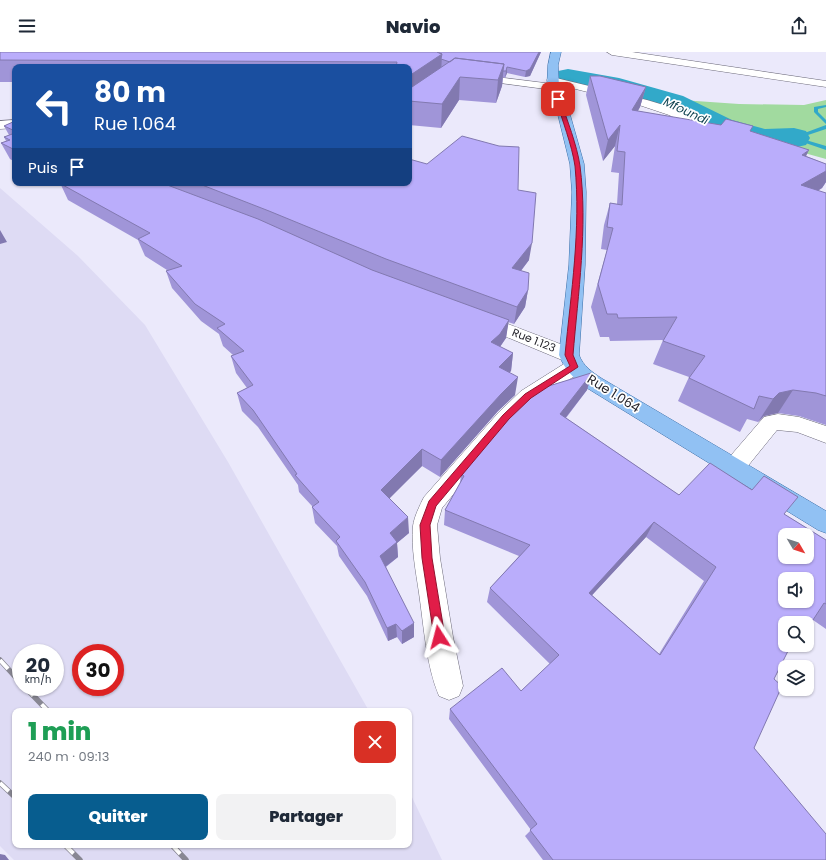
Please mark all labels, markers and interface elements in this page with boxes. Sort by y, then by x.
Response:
text: Navio [386,14,440,39]
icon: menu [16,15,38,37]
icon: share [788,15,810,37]
text: 80 m [94,73,166,112]
icon: left [28,80,80,132]
pin [541,82,575,116]
icon: arrive [547,88,569,110]
water label: Mfoundi [661,93,713,129]
text: Rue 1.064 [94,111,176,136]
icon: arrive [66,156,88,178]
text: Puis [28,157,58,178]
street label: Rue 1.123 [510,324,558,356]
street label: Rue 1.064 [584,370,644,417]
north arrow [778,528,814,564]
map controls [778,528,814,696]
button: sound [778,572,814,608]
position arrow [418,616,460,658]
button: search [778,616,814,652]
speed limit sign: 30 [72,644,124,696]
text: 20 [26,651,50,679]
button: layers [778,660,814,696]
text: km/h [25,672,51,687]
text: 1 min [28,715,91,748]
button: close [354,721,396,763]
text: 240 m · 09:13 [28,747,109,766]
button: Quitter [28,794,208,840]
button: Partager [216,794,396,840]

